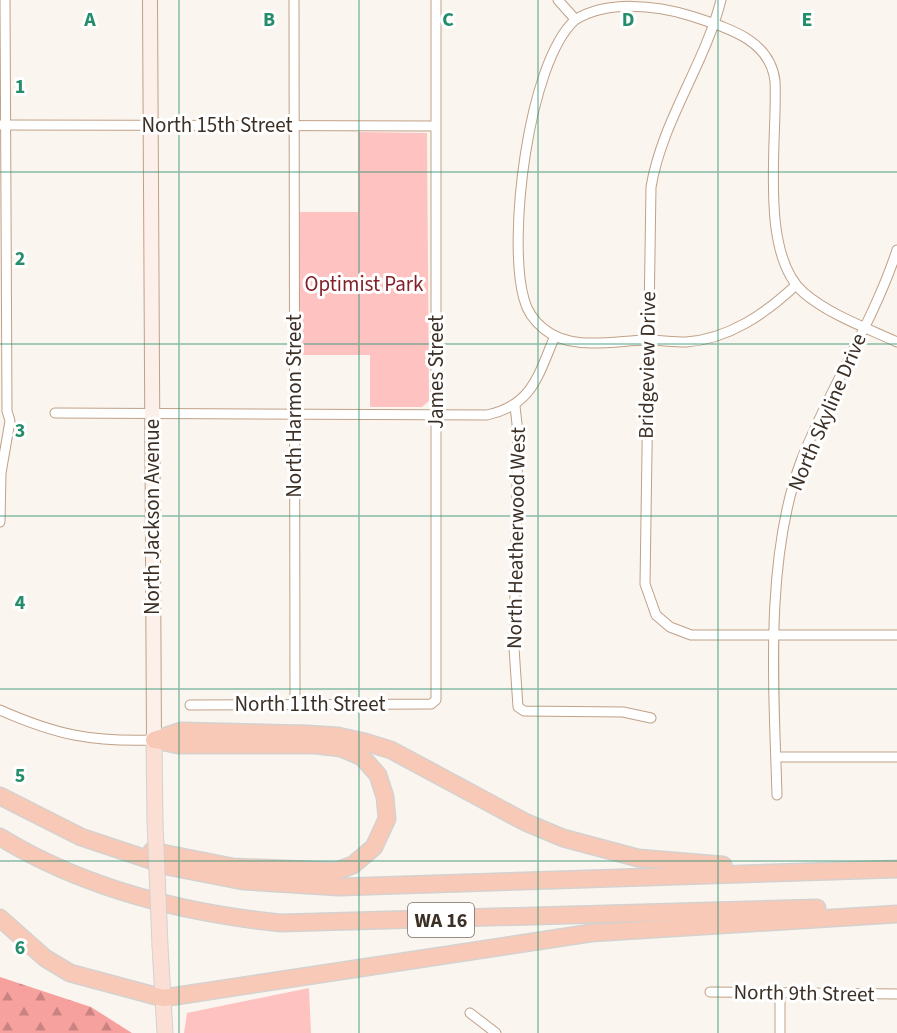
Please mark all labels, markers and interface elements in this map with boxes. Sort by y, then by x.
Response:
text: A [83,6,96,34]
text: B [263,6,275,34]
text: C [442,6,454,34]
text: D [622,6,634,34]
text: E [802,6,812,34]
text: 1 [15,73,25,101]
street label: North 15th Street [141,110,293,140]
text: 2 [15,245,25,273]
park label: Optimist Park [304,269,424,299]
street label: Bridgeview Drive [631,291,663,439]
street label: North Harmon Street [279,314,309,498]
street label: James Street [421,315,451,429]
street label: North Skyline Drive [780,329,874,495]
text: 3 [15,417,25,445]
street label: North Jackson Avenue [137,419,167,615]
street label: North Heatherwood West [499,427,533,649]
text: 4 [15,589,26,617]
street label: North 11th Street [234,689,386,719]
text: 5 [15,762,25,790]
road number: WA 16 [408,903,474,937]
text: 6 [15,934,25,962]
street label: North 9th Street [733,977,875,1009]

